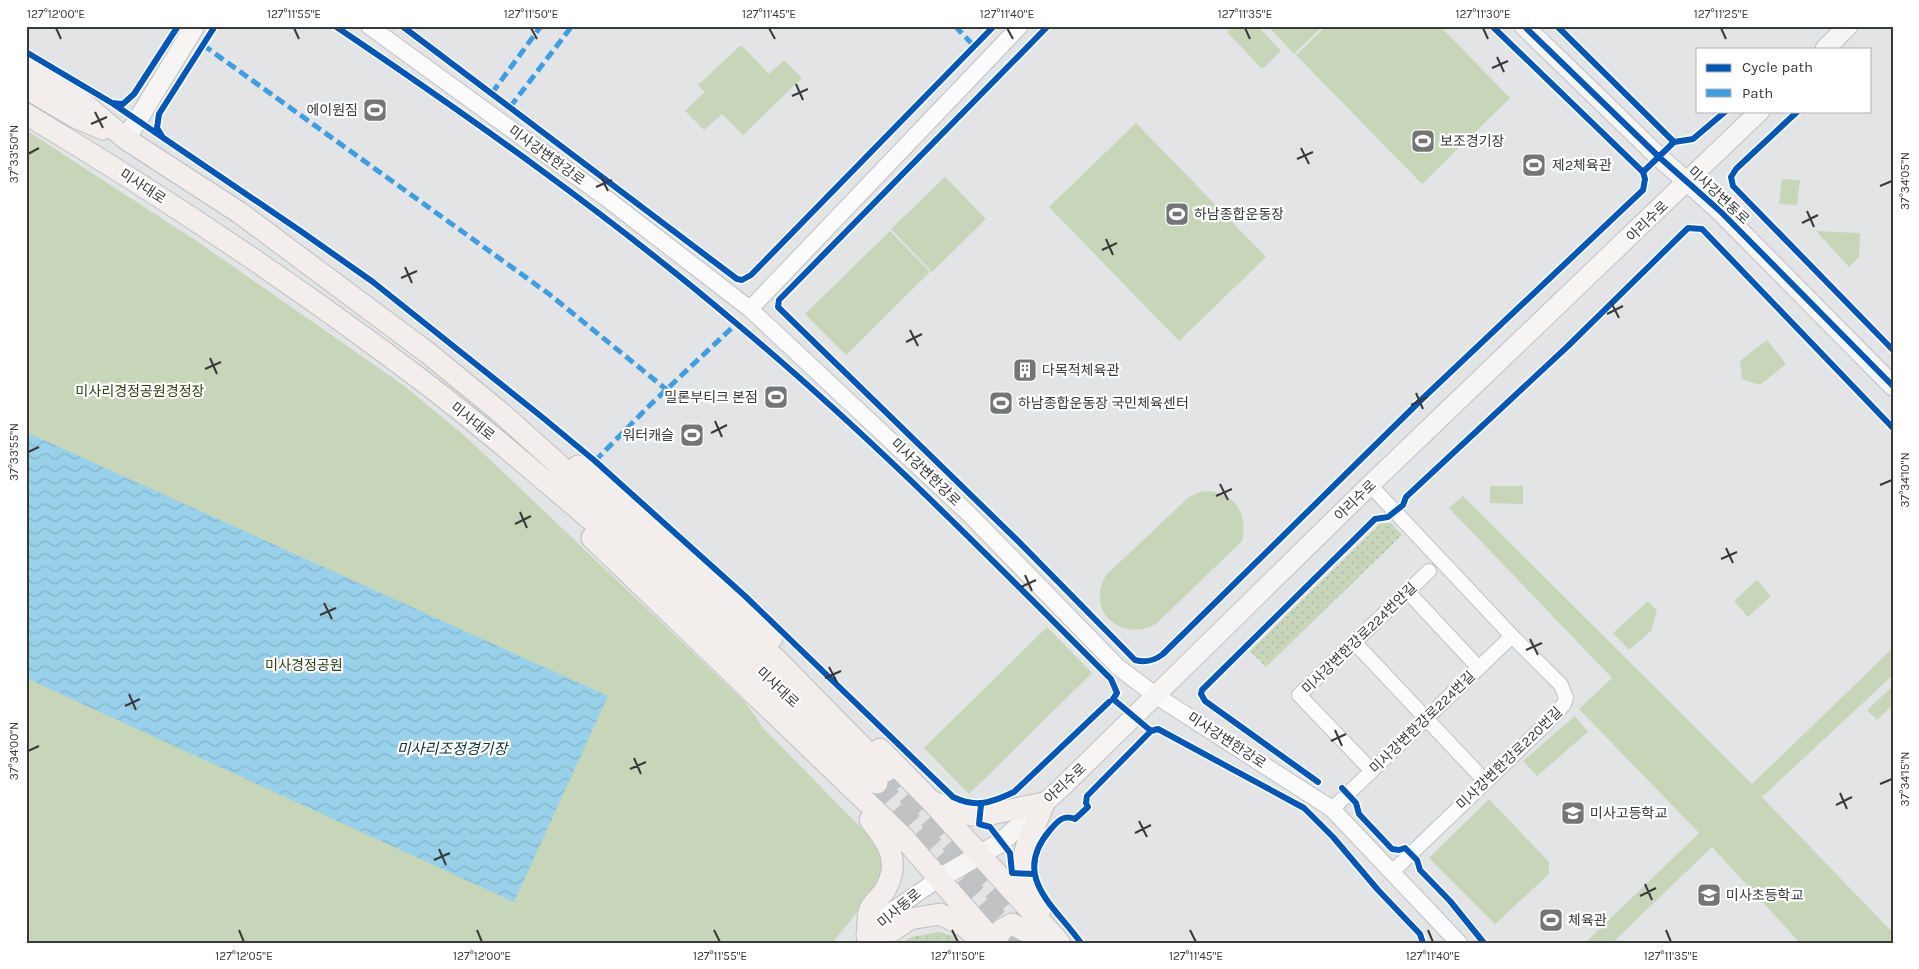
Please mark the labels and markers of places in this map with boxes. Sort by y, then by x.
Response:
sports icon: 에이원짐 [362,97,388,123]
place label: 에이원짐 [306,102,358,119]
sports icon: 보조경기장 [1410,128,1436,154]
place label: 보조경기장 [1440,133,1505,150]
sports icon: 제2체육관 [1521,152,1547,178]
place label: 제2체육관 [1552,157,1612,174]
sports icon: 하남종합운동장 [1164,201,1190,227]
place label: 하남종합운동장 [1194,206,1284,223]
building icon: 다목적체육관 [1012,357,1038,383]
place label: 다목적체육관 [1042,362,1119,379]
sports icon: 밀론부티크 본점 [763,384,789,410]
place label: 밀론부티크 본점 [665,389,758,406]
sports icon: 하남종합운동장 국민체육센터 [988,390,1014,416]
place label: 하남종합운동장 국민체육센터 [1018,395,1189,412]
sports icon: 워터캐슬 [679,422,705,448]
place label: 워터캐슬 [622,427,674,444]
school or university icon: 미사고등학교 [1560,800,1586,826]
place label: 미사고등학교 [1590,805,1667,822]
school or university icon: 미사초등학교 [1696,882,1722,908]
place label: 미사초등학교 [1726,887,1803,904]
sports icon: 체육관 [1538,907,1564,933]
place label: 체육관 [1568,912,1607,929]

